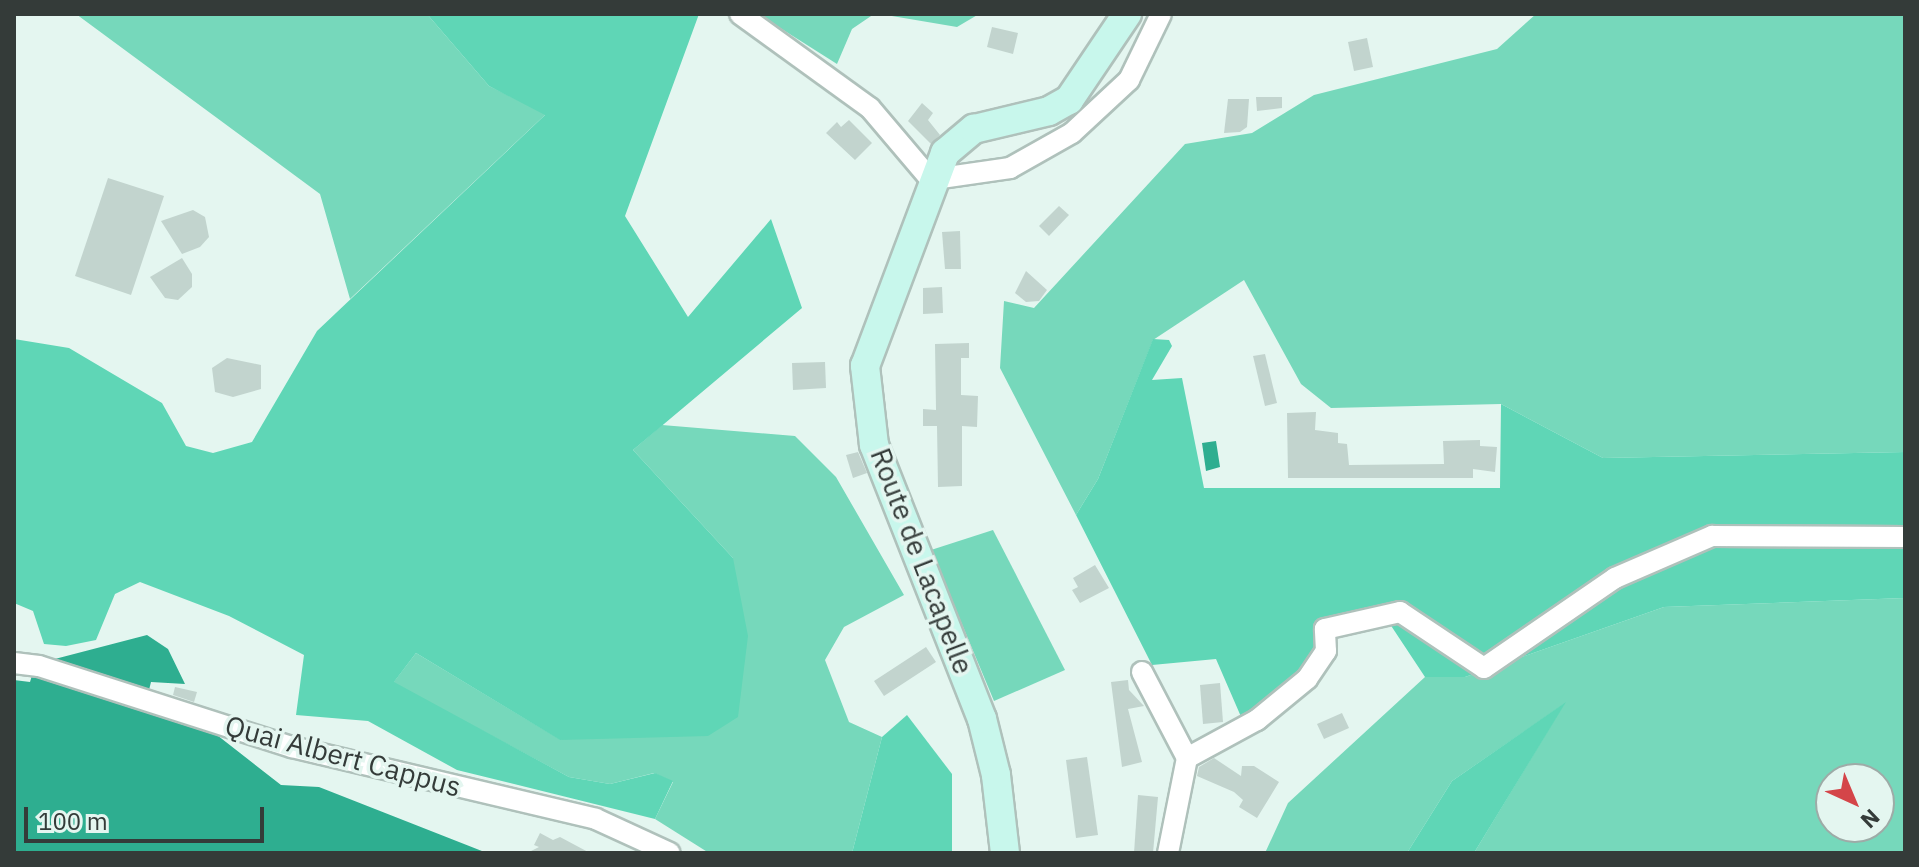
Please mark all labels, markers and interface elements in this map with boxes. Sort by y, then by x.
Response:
street label: Route de Lacapelle [863,443,981,679]
street label: Quai Albert Cappus [221,708,465,804]
north arrow [1815,763,1895,843]
scale bar [28,791,268,841]
text: N [1855,803,1886,835]
text: 100 m [38,805,108,837]

